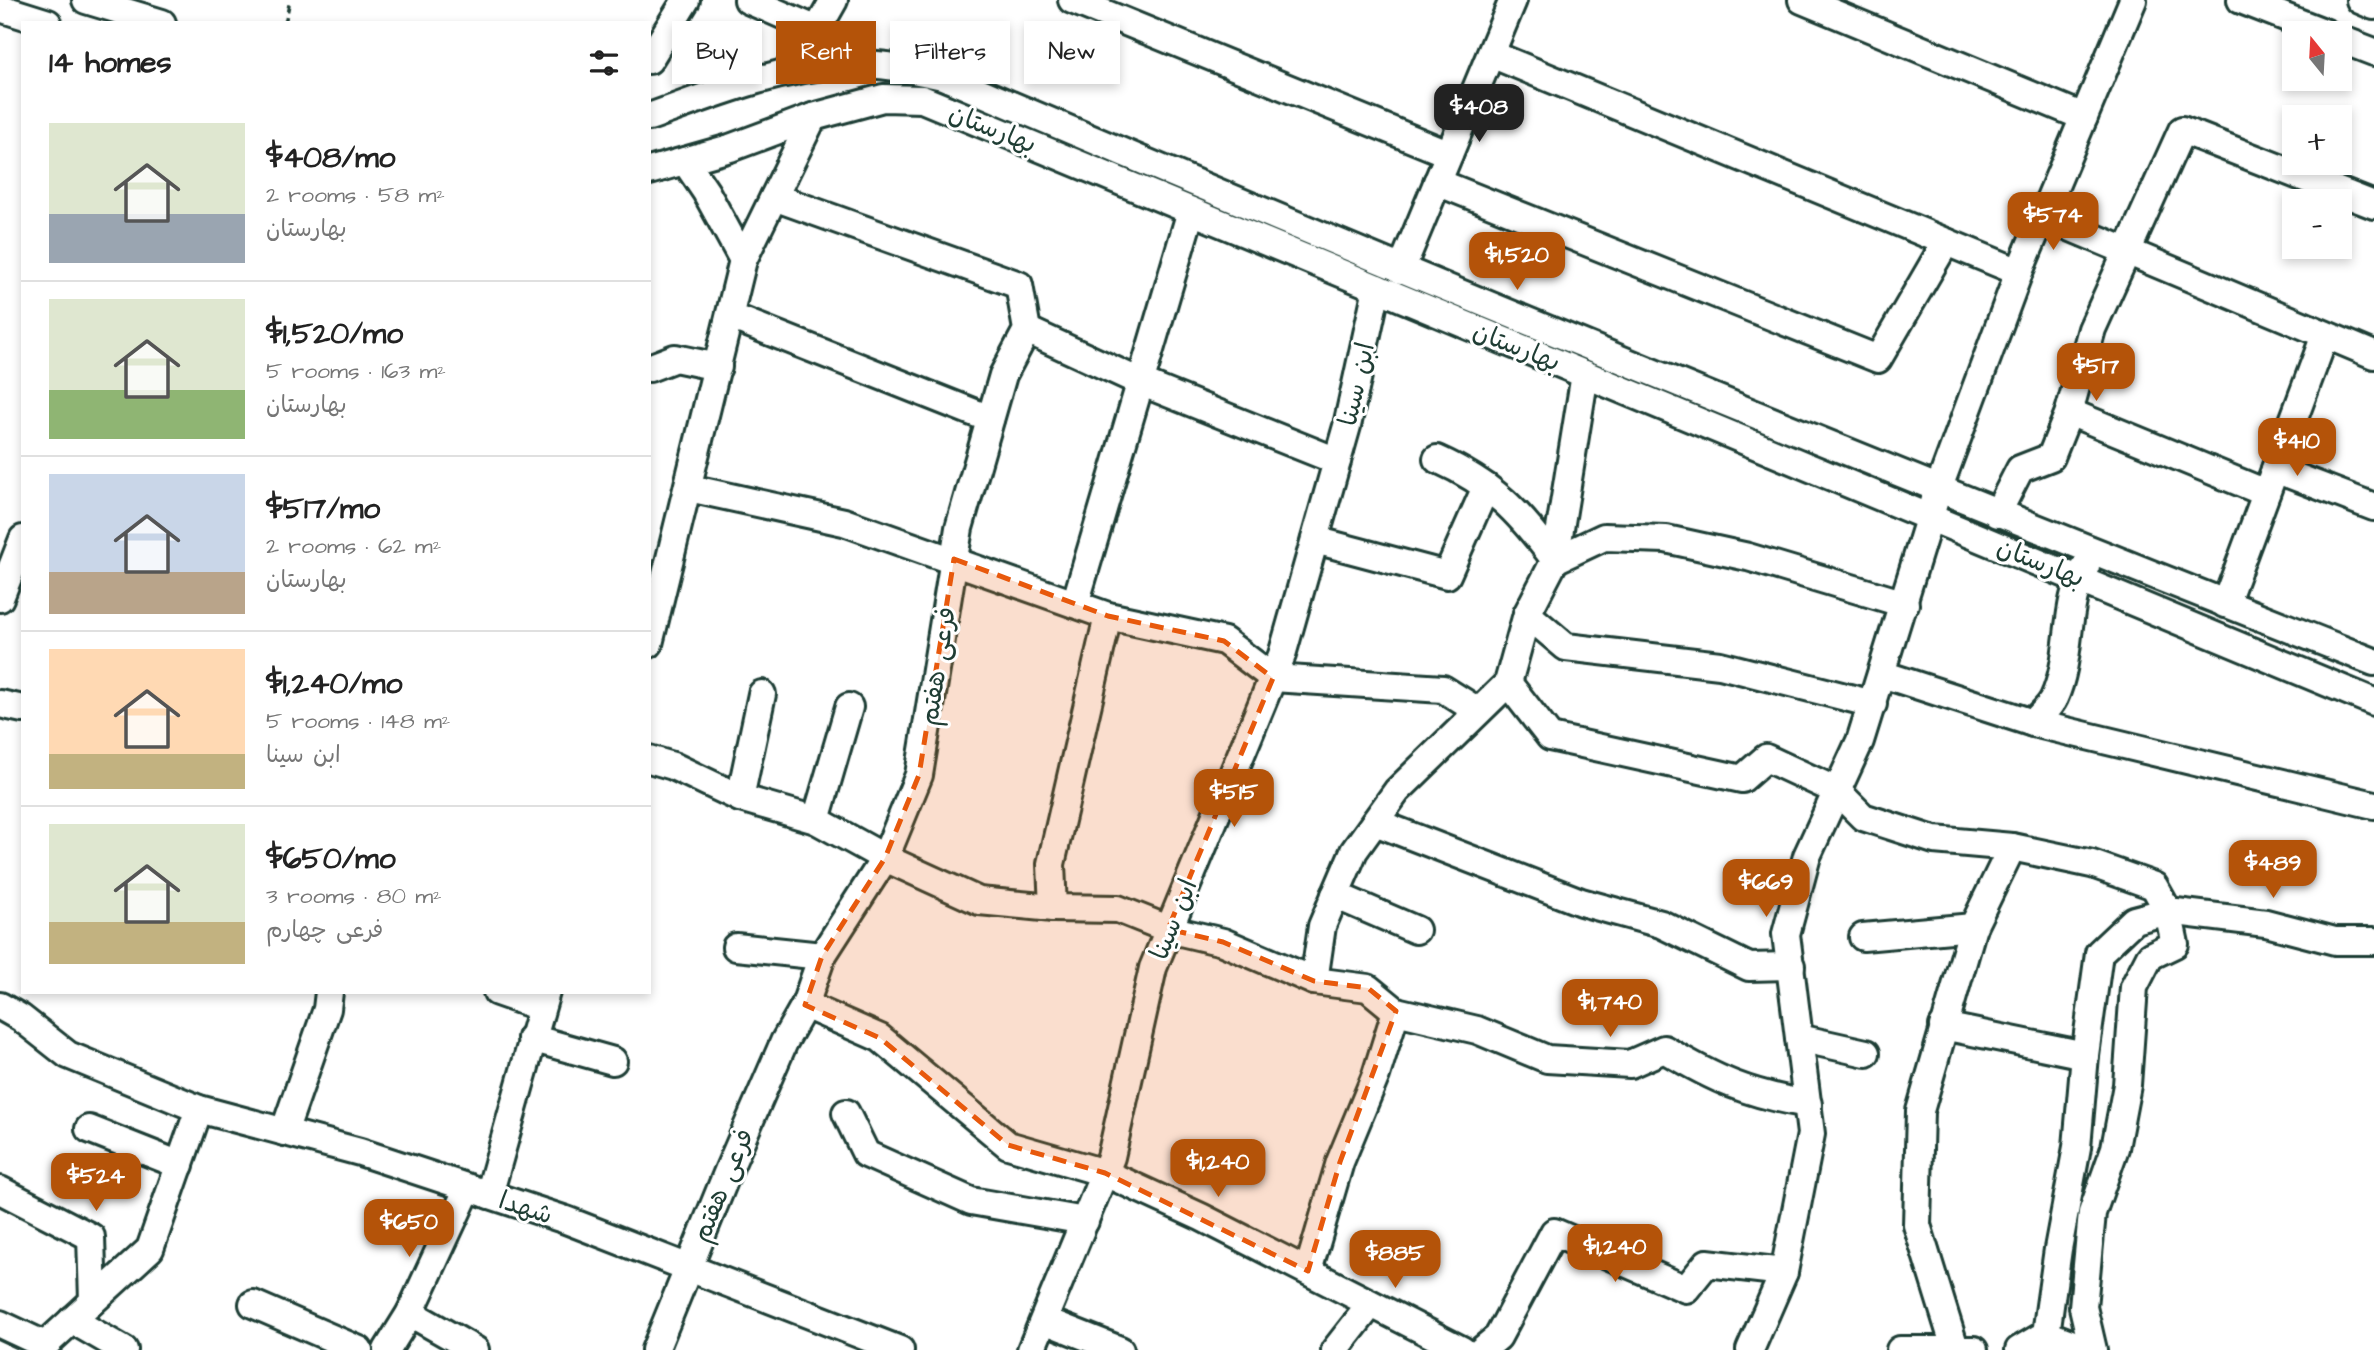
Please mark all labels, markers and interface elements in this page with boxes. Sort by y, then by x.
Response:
chip: Buy [672,21,762,84]
chip: Rent [776,21,876,84]
chip: Filters [890,21,1010,84]
chip: New [1024,21,1120,84]
north arrow [2282,21,2352,91]
map controls [2282,21,2352,259]
text: 14 homes [49,42,172,84]
icon: filters [585,44,623,82]
pin: $408 [1438,85,1520,144]
text: $408 [1450,91,1508,123]
street label: بهارستان [944,95,1042,163]
button: + [2282,105,2352,175]
text: $408/mo [266,137,395,179]
icon: home [105,151,189,235]
text: 2 rooms · 58 m² [266,179,445,211]
button: − [2282,189,2352,259]
pin: $574 [2012,192,2094,252]
text: $574 [2024,199,2082,231]
text: بهارستان [266,213,347,245]
pin: $1,520 [1460,232,1574,292]
text: $1,520 [1485,239,1549,271]
text: $1,520/mo [266,313,403,355]
street label: بهارستان [1468,313,1566,381]
icon: home [105,327,189,411]
street label: ابن سینا [1330,339,1384,429]
pin: $517 [2055,344,2137,403]
text: $517 [2073,350,2119,382]
text: 5 rooms · 163 m² [266,355,446,387]
text: بهارستان [266,389,347,421]
pin: $410 [2256,419,2338,478]
text: $410 [2274,425,2320,457]
text: $517/mo [266,488,380,530]
icon: home [105,502,189,586]
street label: بهارستان [1992,529,2090,597]
text: 2 rooms · 62 m² [266,530,441,562]
text: بهارستان [266,564,347,596]
street label: فرعی هفتم [911,604,966,728]
text: $1,240/mo [266,663,402,705]
icon: home [105,677,189,761]
text: 5 rooms · 148 m² [266,705,450,737]
text: ابن سینا [266,739,341,771]
pin: $515 [1193,770,1275,829]
text: $515 [1210,776,1258,808]
text: $650/mo [266,838,396,880]
pin: $489 [2232,841,2314,900]
text: $489 [2245,847,2301,879]
icon: home [105,852,189,936]
pin: $669 [1725,860,1807,919]
text: $669 [1739,866,1793,898]
street label: ابن سینا [1141,873,1206,965]
text: 3 rooms · 80 m² [266,880,442,912]
text: فرعی چهارم [266,914,383,946]
pin: $1,740 [1553,979,1667,1039]
text: $1,740 [1578,986,1642,1018]
street label: فرعی هفتم [683,1123,764,1248]
pin: $1,240 [1161,1140,1275,1199]
text: $1,240 [1186,1146,1250,1178]
pin: $524 [55,1154,137,1213]
text: $524 [67,1160,125,1192]
street label: شهدا [494,1182,557,1234]
pin: $650 [368,1200,450,1259]
text: $650 [380,1206,438,1238]
pin: $1,240 [1558,1224,1672,1284]
pin: $885 [1354,1230,1436,1290]
text: $1,240 [1583,1231,1647,1263]
text: $885 [1366,1237,1424,1269]

